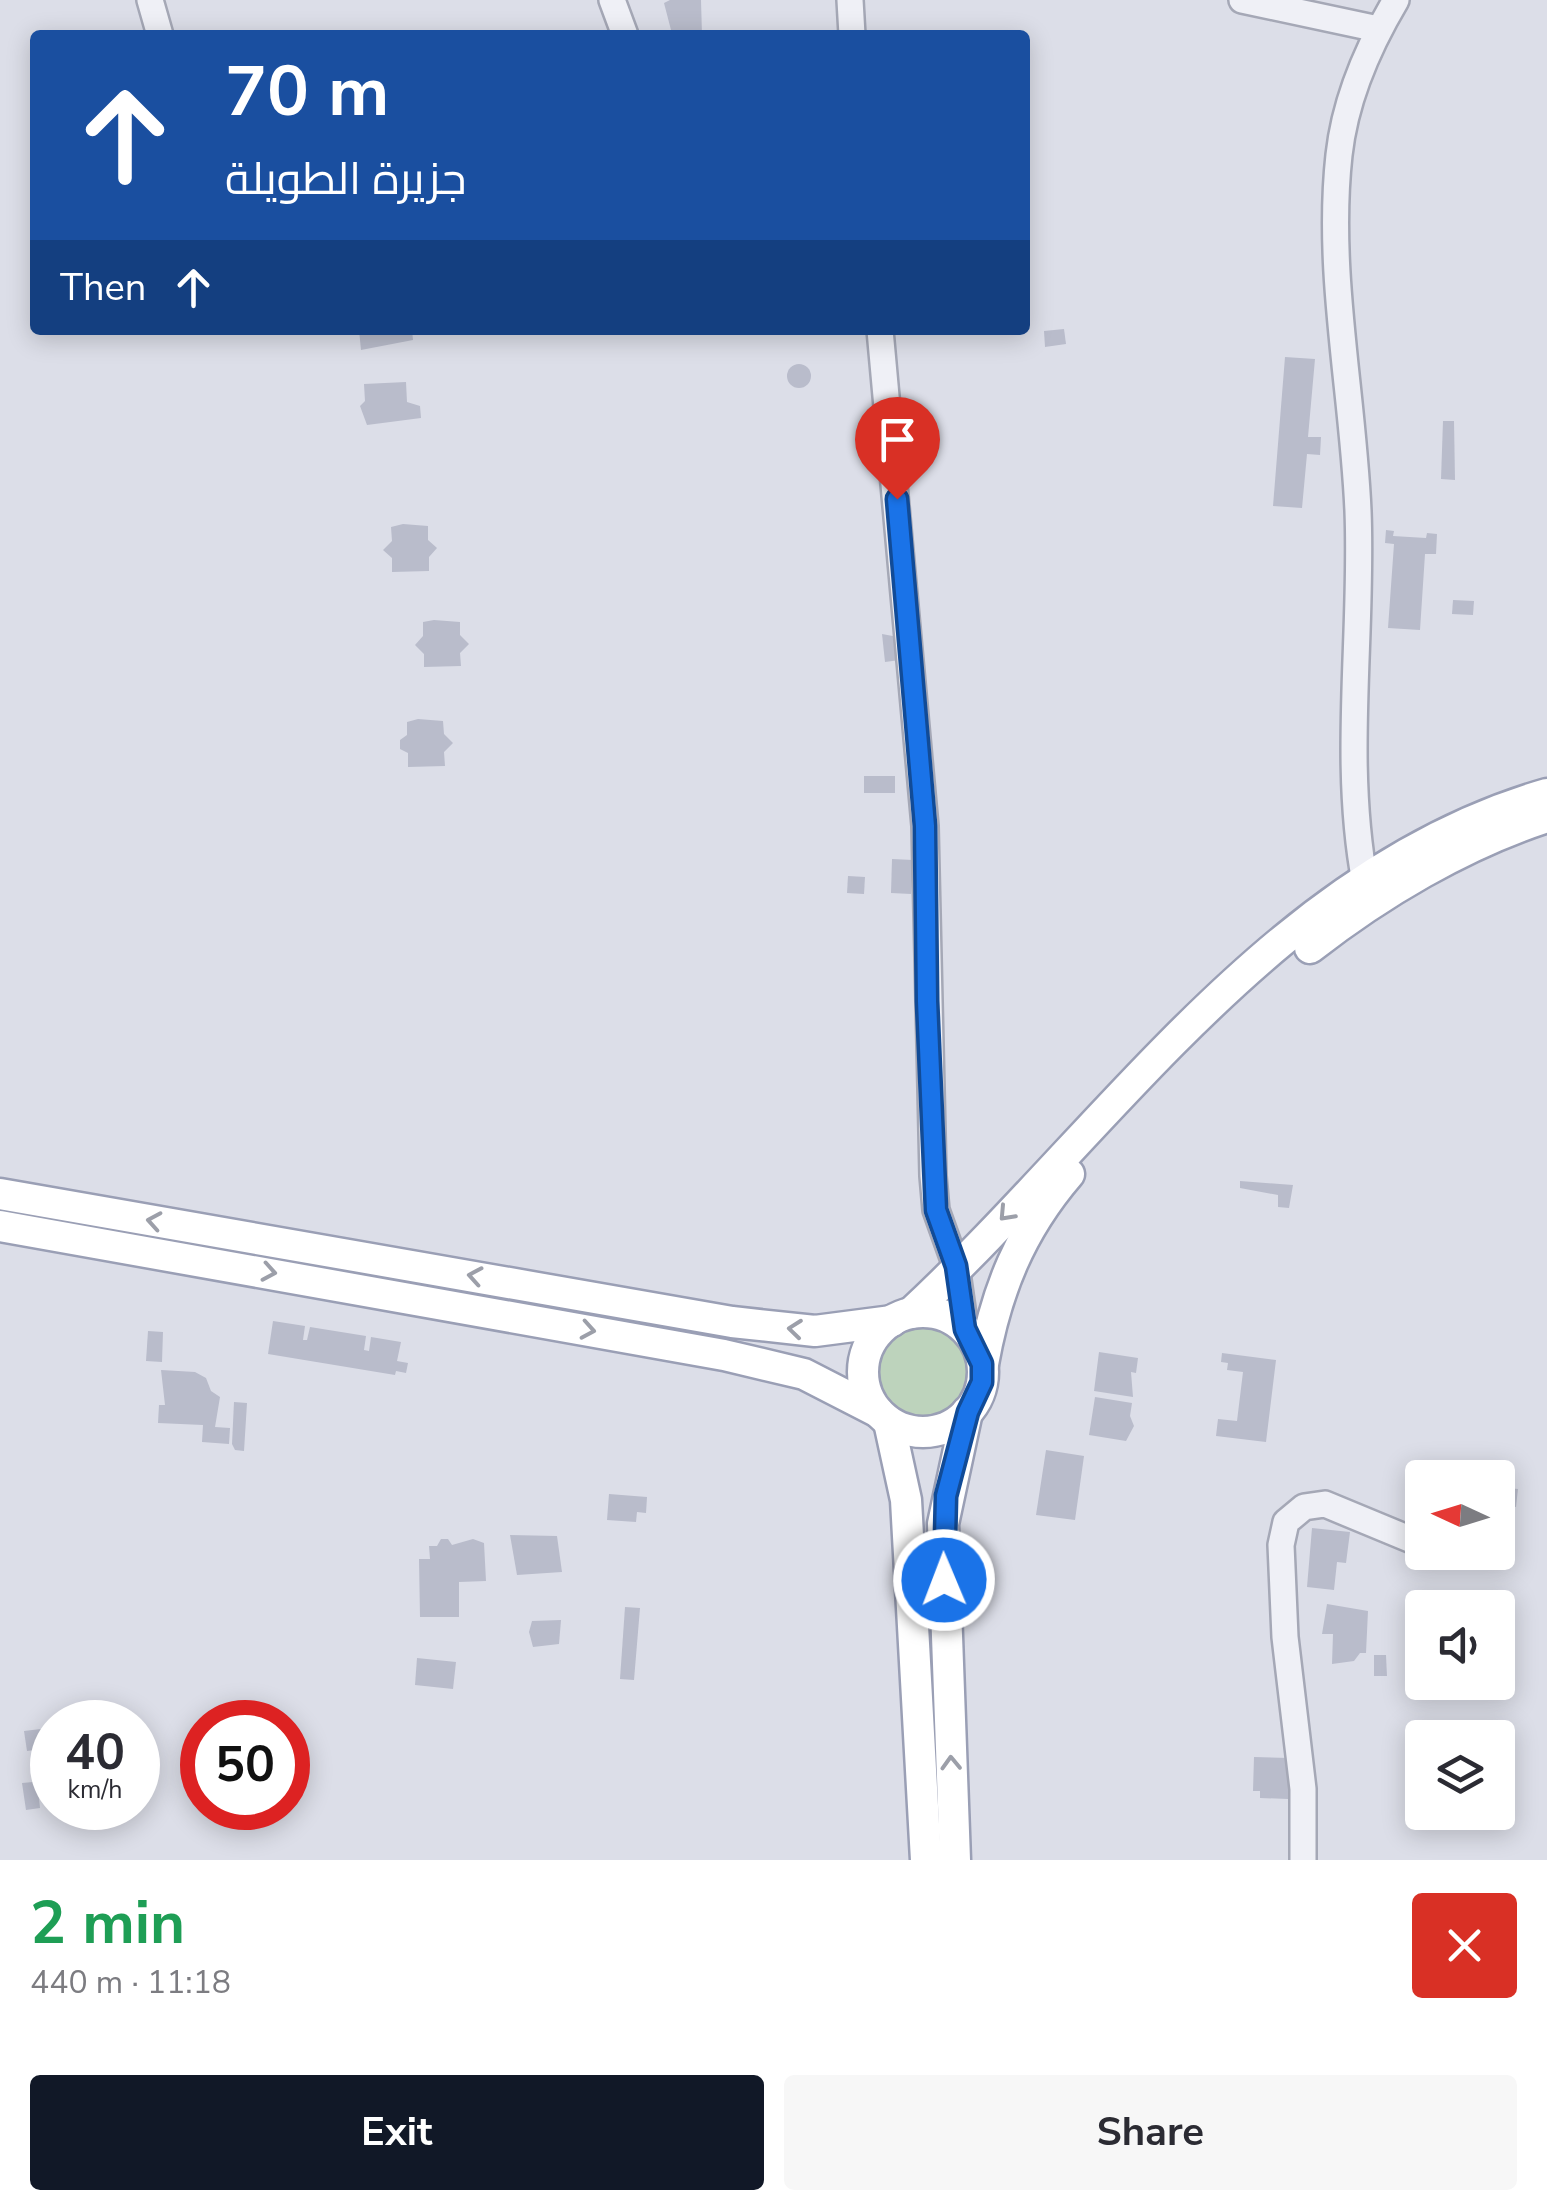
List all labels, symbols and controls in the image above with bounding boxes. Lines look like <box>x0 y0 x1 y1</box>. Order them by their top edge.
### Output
text: 70 m <box>225 44 389 140</box>
icon: ahead <box>60 70 190 200</box>
text: جزيرة الطويلة <box>225 149 466 210</box>
icon: ahead <box>166 260 221 315</box>
text: Then <box>60 262 146 313</box>
pin <box>855 397 940 500</box>
icon: arrive <box>870 412 925 467</box>
one-way arrow <box>1000 1202 1018 1221</box>
one-way arrow <box>146 1211 163 1232</box>
one-way arrow <box>260 1261 277 1282</box>
one-way arrow <box>466 1266 483 1287</box>
one-way arrow <box>580 1319 597 1340</box>
one-way arrow <box>787 1319 803 1340</box>
north arrow <box>1405 1460 1515 1570</box>
map controls <box>1405 1460 1515 1830</box>
position arrow <box>892 1528 996 1632</box>
button: sound <box>1405 1590 1515 1700</box>
speed limit sign: 50 <box>180 1700 310 1830</box>
text: 40 <box>65 1718 125 1787</box>
button: layers <box>1405 1720 1515 1830</box>
one-way arrow <box>941 1754 962 1770</box>
text: km/h <box>67 1773 123 1807</box>
text: 2 min <box>30 1882 185 1964</box>
button: close <box>1412 1893 1517 1998</box>
text: 440 m · 11:18 <box>30 1961 231 2004</box>
button: Exit <box>30 2075 764 2190</box>
button: Share <box>784 2075 1517 2190</box>

